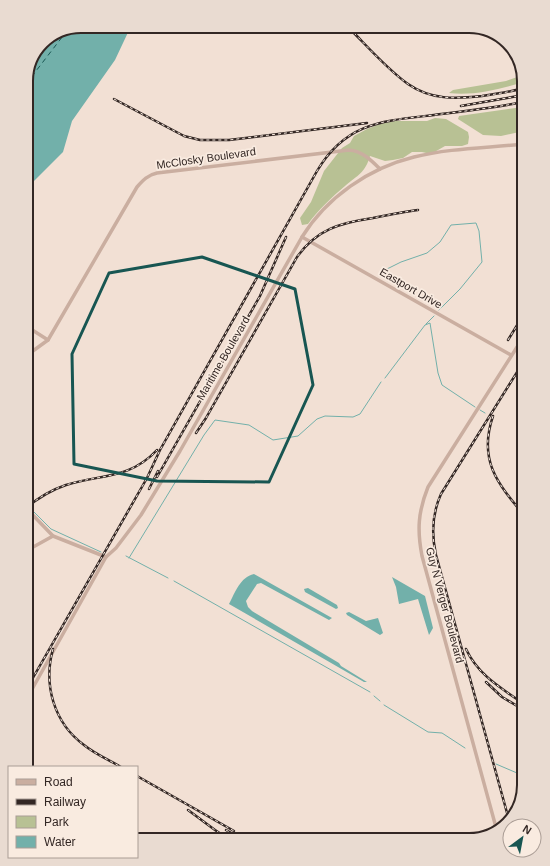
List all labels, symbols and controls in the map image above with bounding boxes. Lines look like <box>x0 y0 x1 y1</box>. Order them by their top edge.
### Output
street label: McClosky Boulevard <box>156 145 256 171</box>
street label: Eastport Drive <box>378 265 444 311</box>
street label: Maritime Boulevard <box>194 314 252 402</box>
street label: Guy N Verger Boulevard <box>424 546 466 664</box>
legend <box>8 766 138 858</box>
text: Road <box>44 775 73 789</box>
text: Railway <box>44 795 86 809</box>
text: Park <box>44 815 70 829</box>
north arrow <box>502 818 542 858</box>
text: N <box>521 822 534 837</box>
text: Water <box>44 835 76 849</box>

